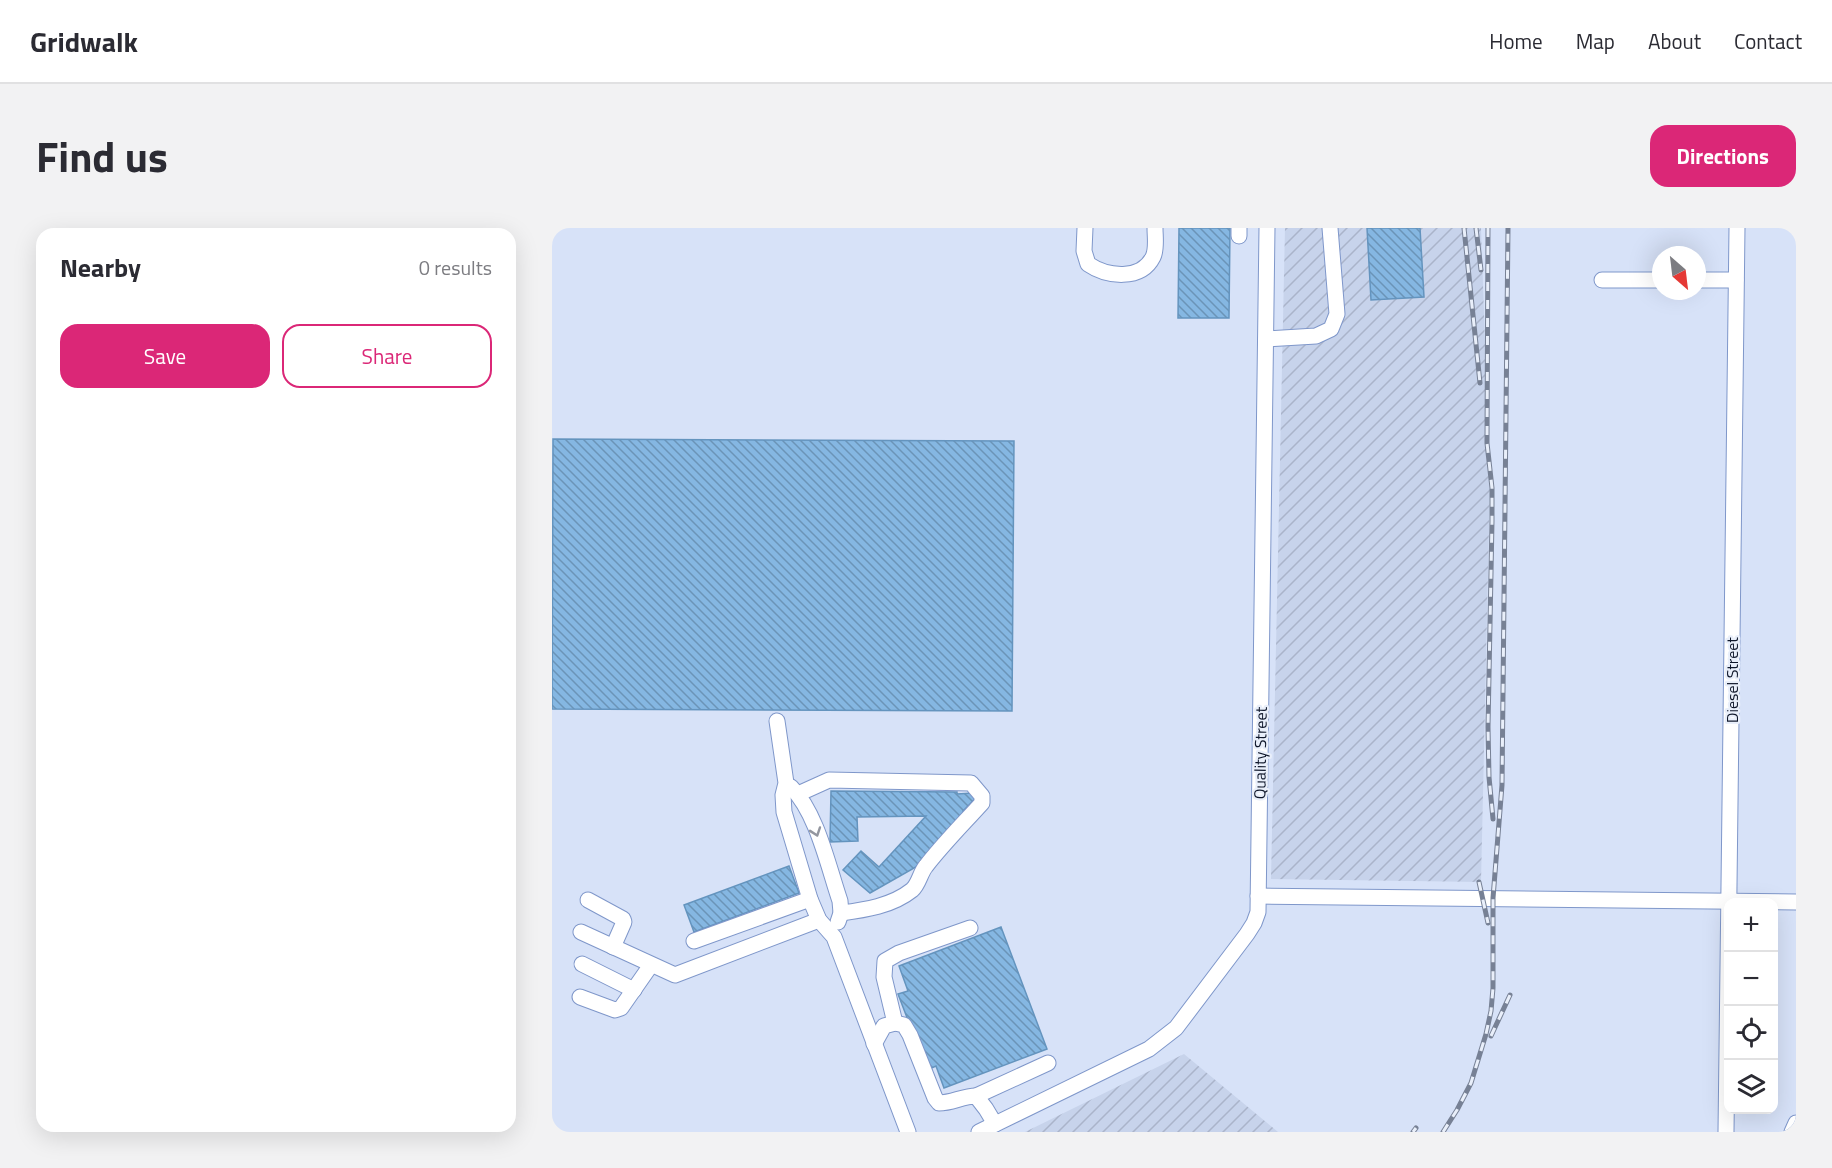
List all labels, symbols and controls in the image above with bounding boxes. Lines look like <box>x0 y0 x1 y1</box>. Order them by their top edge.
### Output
text: Gridwalk <box>30 20 138 63</box>
text: Home <box>1489 25 1543 57</box>
text: Map <box>1576 25 1615 57</box>
text: About <box>1648 25 1701 57</box>
text: Contact <box>1734 25 1802 57</box>
text: Find us <box>36 124 168 188</box>
button: Directions <box>1650 125 1796 187</box>
north arrow <box>1652 246 1706 300</box>
text: Nearby <box>60 248 141 287</box>
text: 0 results <box>419 252 492 283</box>
button: Save <box>60 324 270 388</box>
button: Share <box>282 324 492 388</box>
street label: Diesel Street <box>1720 637 1744 723</box>
street label: Quality Street <box>1247 706 1273 799</box>
one-way arrow <box>809 826 822 837</box>
map controls <box>1724 898 1778 1114</box>
button: + <box>1724 898 1778 952</box>
button: − <box>1724 952 1778 1006</box>
button: locate <box>1724 1006 1778 1060</box>
button: layers <box>1724 1060 1778 1114</box>

